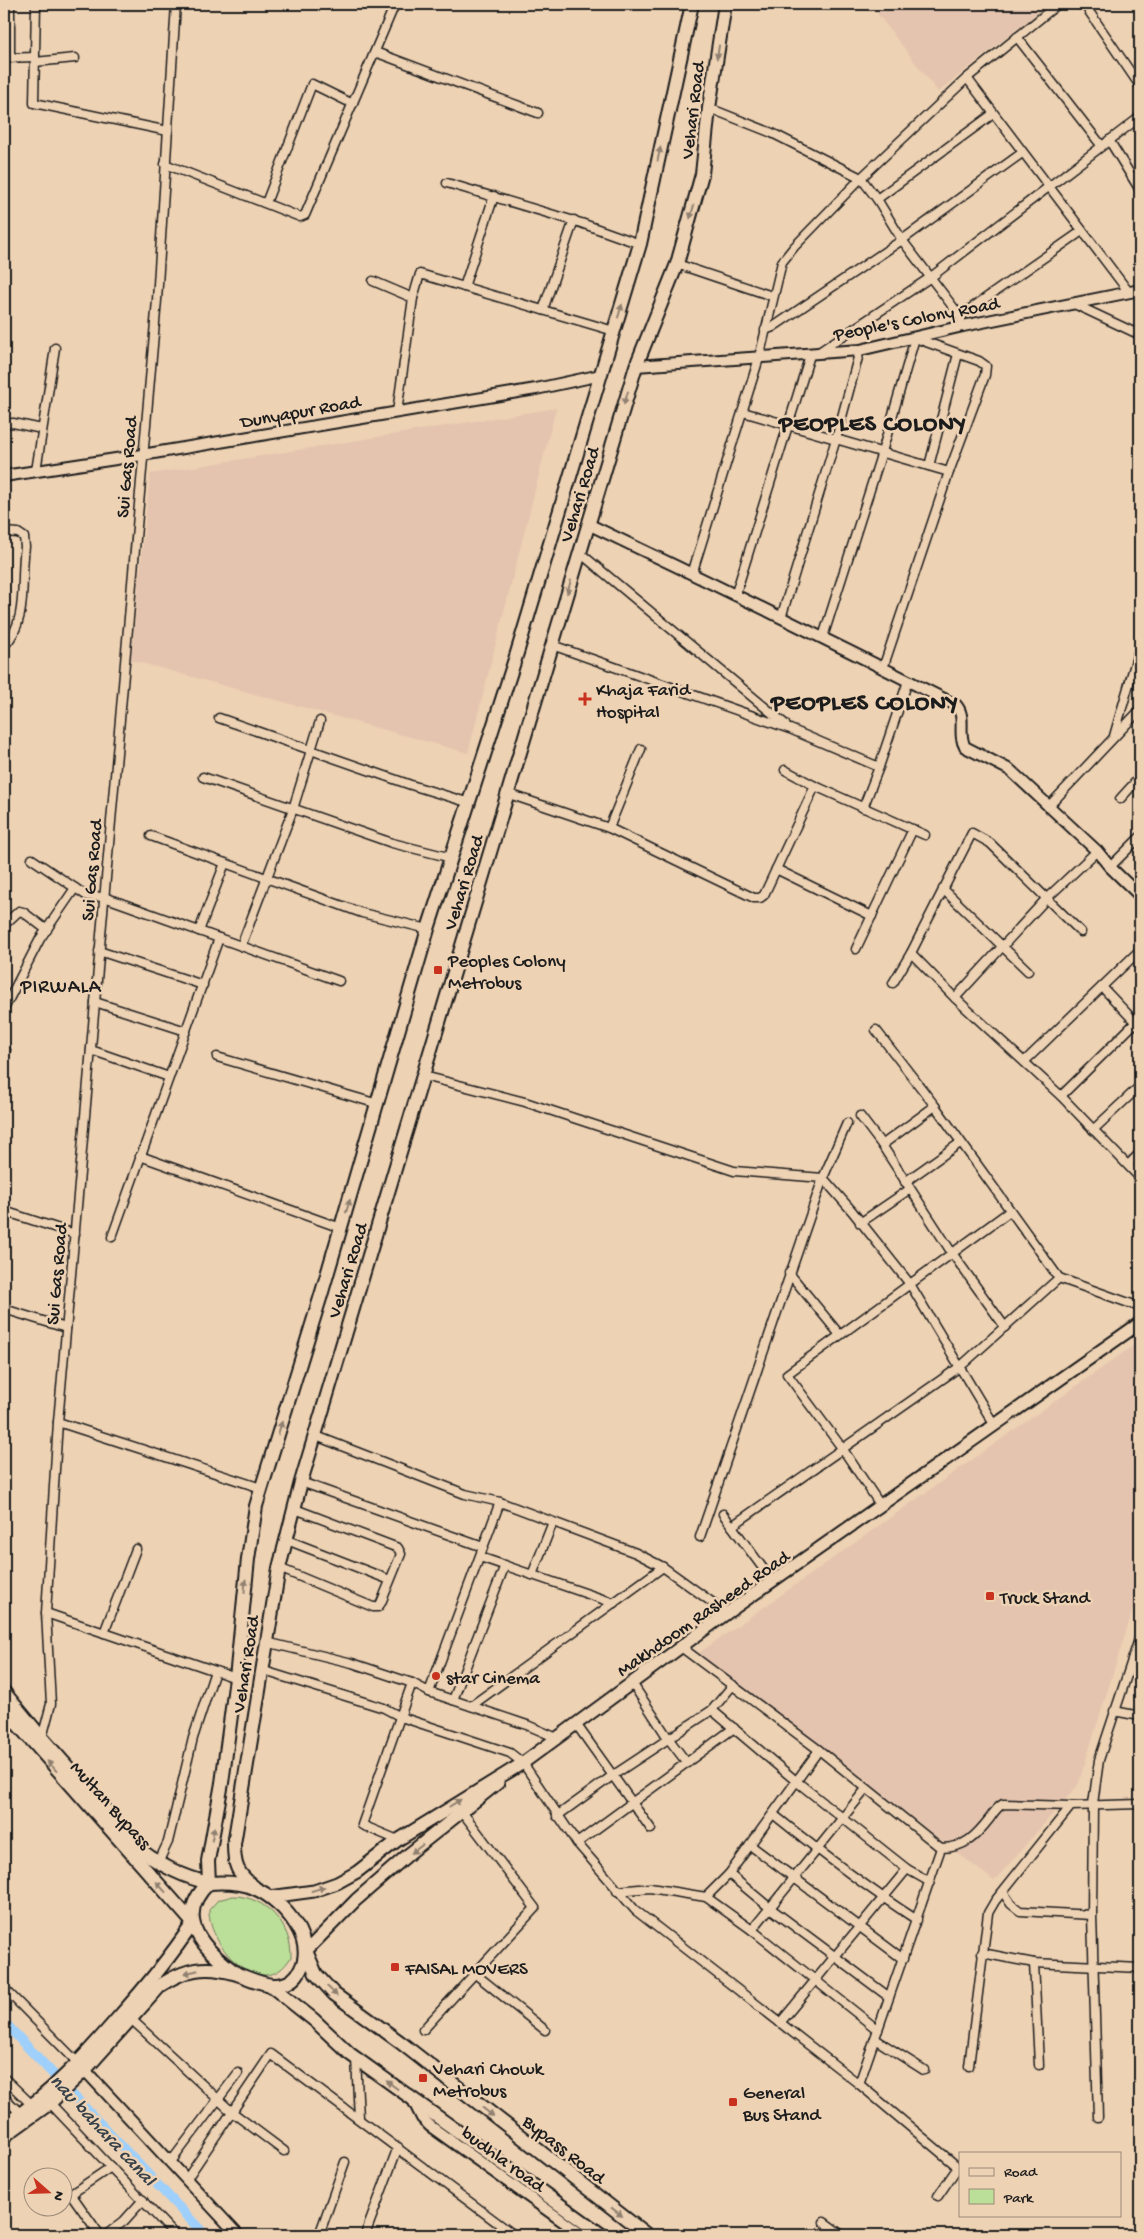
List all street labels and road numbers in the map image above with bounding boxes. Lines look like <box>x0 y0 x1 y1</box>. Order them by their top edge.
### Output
street label: Vehari Road <box>677 59 712 161</box>
street label: People's Colony Road <box>831 293 1003 348</box>
street label: Dunyapur Road <box>237 391 364 436</box>
street label: Sui Gas Road <box>113 414 145 519</box>
street label: Vehari Road <box>556 443 607 546</box>
street label: Sui Gas Road <box>78 817 110 922</box>
street label: Vehari Road <box>440 831 491 934</box>
street label: Vehari Road <box>324 1219 375 1322</box>
street label: Sui Gas Road <box>43 1221 75 1326</box>
street label: Makhdoom Rasheed Road <box>613 1545 796 1683</box>
street label: Vehari Road <box>228 1613 267 1716</box>
street label: Multan Bypass <box>64 1757 156 1856</box>
street label: Bypass Road <box>516 2111 610 2191</box>
street label: budhla road <box>456 2123 550 2200</box>

